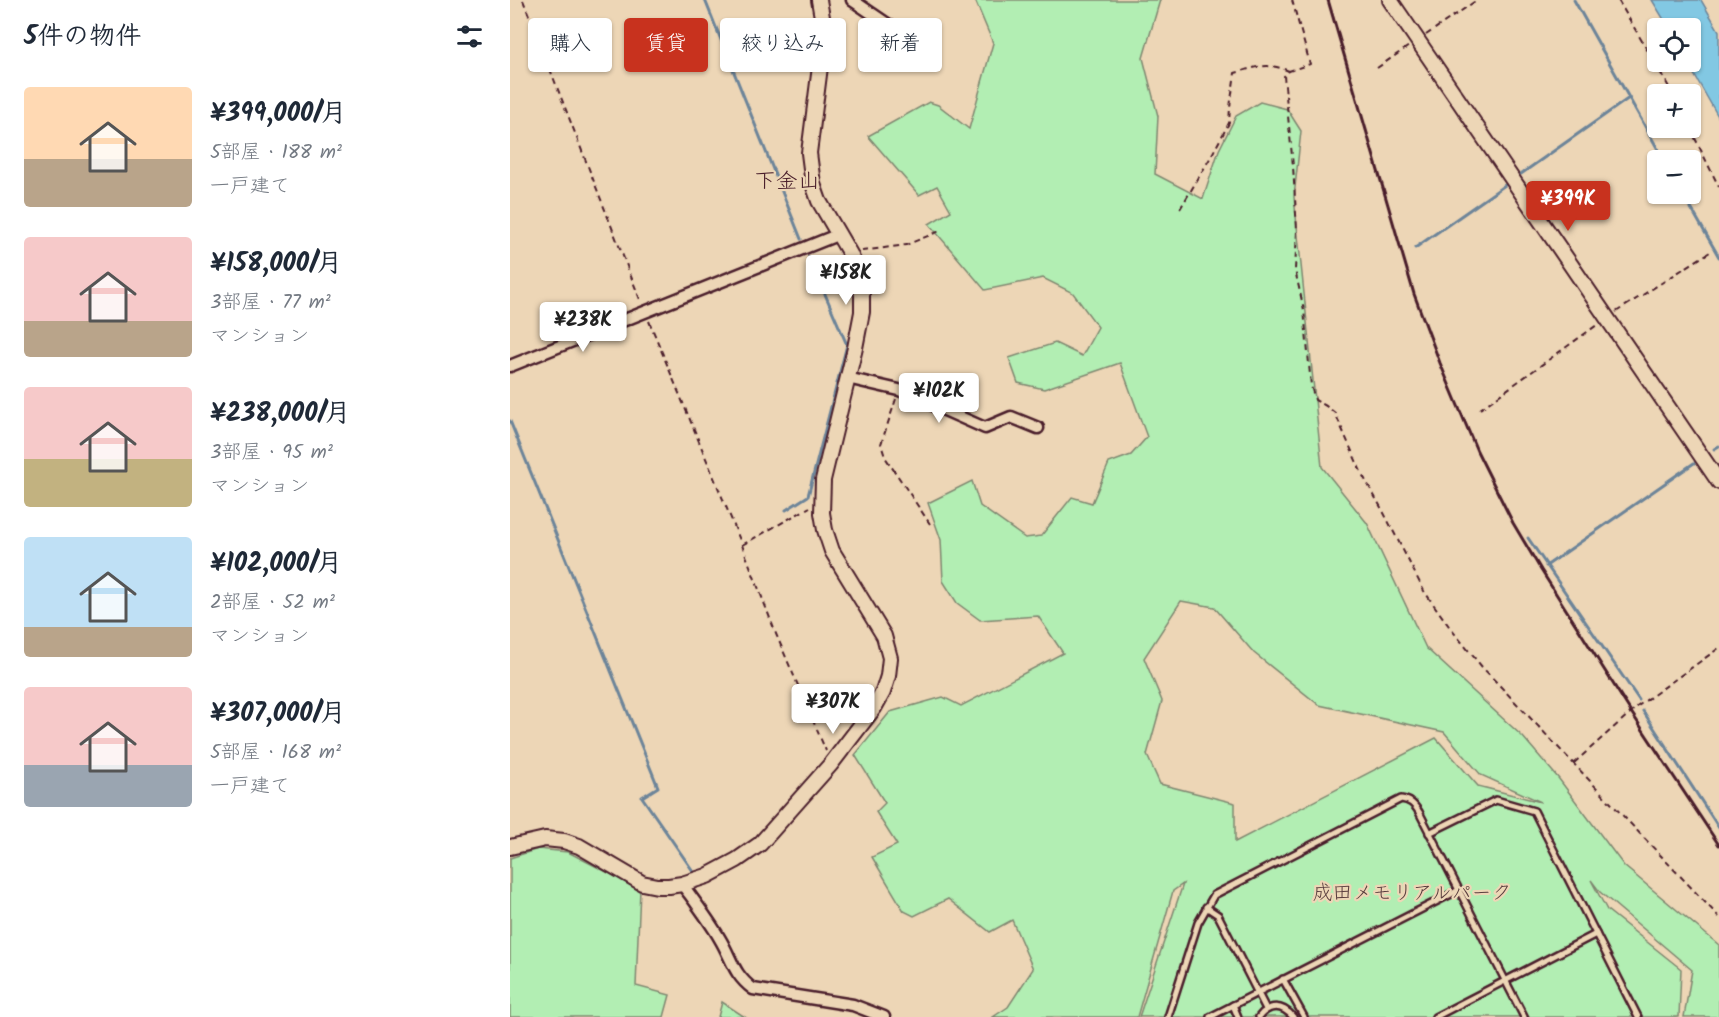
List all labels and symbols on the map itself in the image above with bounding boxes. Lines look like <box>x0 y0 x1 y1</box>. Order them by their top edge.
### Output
district label: 下金山 <box>754 165 820 200</box>
pin: ¥399K <box>1526 181 1610 232</box>
pin: ¥158K <box>804 255 888 306</box>
pin: ¥238K <box>541 302 625 353</box>
pin: ¥102K <box>897 373 981 424</box>
pin: ¥307K <box>791 684 875 735</box>
park label: 成田メモリアルパーク <box>1313 878 1511 910</box>

